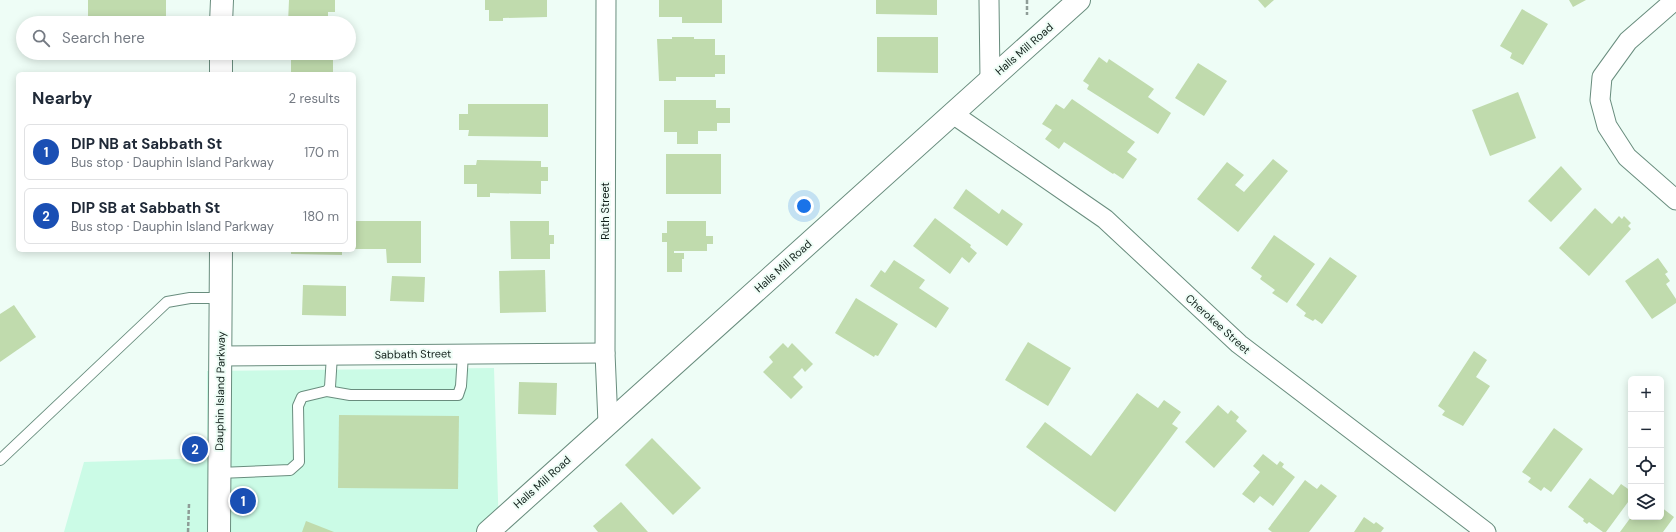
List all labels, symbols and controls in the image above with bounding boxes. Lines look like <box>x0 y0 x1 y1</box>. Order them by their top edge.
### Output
search box <box>16 16 356 60</box>
street label: Halls Mill Road <box>992 20 1056 78</box>
icon: search <box>30 27 52 49</box>
text: Search here <box>62 28 145 48</box>
text: Nearby <box>32 87 92 109</box>
text: 2 results <box>289 90 340 107</box>
text: DIP NB at Sabbath St <box>71 134 222 154</box>
text: 1 <box>44 144 48 161</box>
text: 170 m <box>304 144 339 161</box>
text: Bus stop · Dauphin Island Parkway <box>71 154 274 171</box>
street label: Ruth Street <box>598 182 612 240</box>
your location <box>794 196 814 216</box>
text: DIP SB at Sabbath St <box>71 198 220 218</box>
text: 2 <box>42 208 50 225</box>
text: 180 m <box>303 208 339 225</box>
text: Bus stop · Dauphin Island Parkway <box>71 218 274 235</box>
street label: Halls Mill Road <box>751 237 815 295</box>
street label: Cherokee Street <box>1183 291 1253 357</box>
street label: Dauphin Island Parkway <box>212 331 228 451</box>
street label: Sabbath Street <box>375 346 451 362</box>
map controls <box>1628 376 1664 520</box>
button: + <box>1628 376 1664 412</box>
button: − <box>1628 412 1664 448</box>
pin: 2 <box>182 434 208 464</box>
button: locate <box>1628 448 1664 484</box>
street label: Halls Mill Road <box>510 453 574 511</box>
button: layers <box>1628 484 1664 520</box>
pin: 1 <box>230 486 256 516</box>

